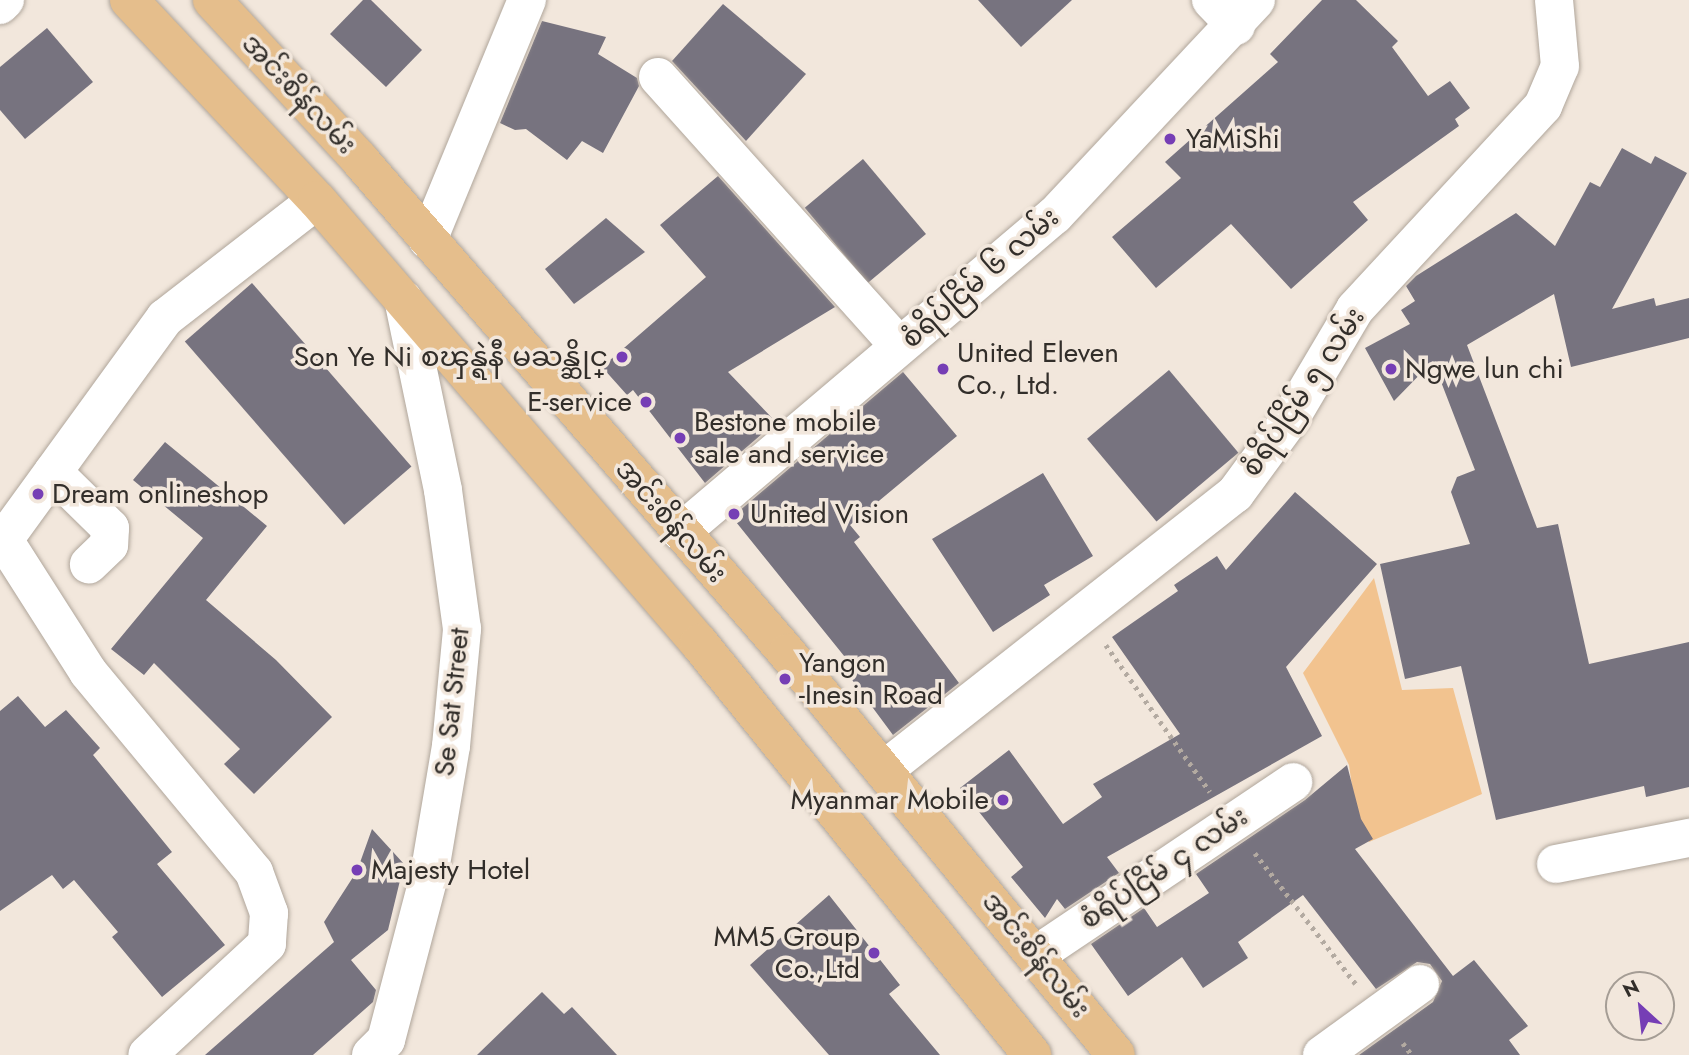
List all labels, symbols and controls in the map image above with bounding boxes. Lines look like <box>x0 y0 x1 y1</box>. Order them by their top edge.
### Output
street label: အင်းစိန်လမ်း <box>235 27 363 161</box>
place label: YaMiShi <box>1186 122 1280 156</box>
marker: YaMiShi <box>1160 129 1180 149</box>
street label: စံရိပ်ငြိမ် ၆ လမ်း <box>894 200 1066 356</box>
street label: စံရိပ်ငြိမ် ၅ လမ်း <box>1234 301 1372 483</box>
place label: United Eleven Co., Ltd. <box>957 336 1119 402</box>
place label: Son Ye Ni စၾန္ရဲနီ မႀန္ဆိုင္ <box>294 340 608 374</box>
marker: Son Ye Ni စၾန္ရဲနီ မႀန္ဆိုင္ <box>614 349 630 365</box>
place label: Ngwe lun chi <box>1405 352 1564 386</box>
marker: United Eleven Co., Ltd. <box>935 361 951 377</box>
marker: Ngwe lun chi <box>1383 361 1399 377</box>
place label: E-service <box>527 385 632 419</box>
marker: E-service <box>638 394 654 410</box>
place label: Bestone mobile sale and service <box>694 405 884 471</box>
marker: Bestone mobile sale and service <box>672 430 688 446</box>
street label: အင်းစိန်လမ်း <box>608 452 734 590</box>
place label: Dream onlineshop <box>52 477 268 511</box>
marker: Dream onlineshop <box>30 486 46 502</box>
place label: United Vision <box>750 497 909 531</box>
marker: United Vision <box>724 504 744 524</box>
street label: Se Sat Street <box>428 626 476 778</box>
place label: Yangon -Inesin Road <box>799 646 943 712</box>
marker: Yangon -Inesin Road <box>777 671 793 687</box>
place label: Myanmar Mobile <box>790 783 989 817</box>
marker: Myanmar Mobile <box>995 792 1011 808</box>
street label: စံရိပ်ငြိမ် ၄ လမ်း <box>1074 800 1254 936</box>
place label: Majesty Hotel <box>371 853 530 887</box>
marker: Majesty Hotel <box>349 862 365 878</box>
street label: အင်းစိန်လမ်း <box>975 885 1097 1025</box>
place label: MM5 Group Co.,Ltd <box>714 920 860 986</box>
marker: MM5 Group Co.,Ltd <box>866 945 882 961</box>
north arrow <box>1605 971 1675 1041</box>
text: N <box>1618 973 1644 1004</box>

